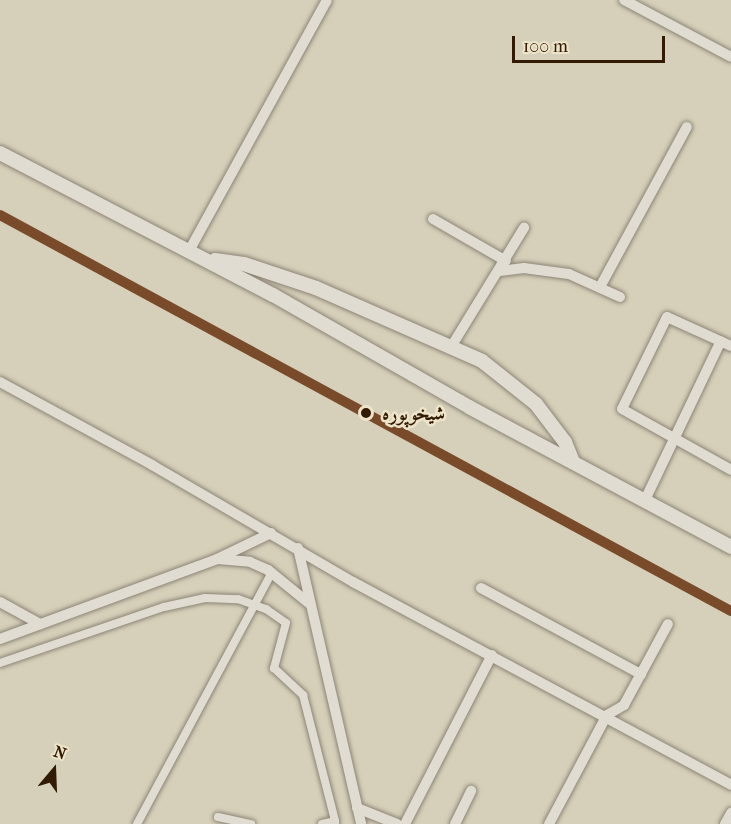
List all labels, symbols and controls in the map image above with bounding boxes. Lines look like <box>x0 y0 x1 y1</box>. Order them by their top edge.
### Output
scale bar <box>515 24 668 62</box>
text: 100 m <box>523 36 568 57</box>
place label: شیخوپورہ <box>382 401 445 425</box>
marker: شیخوپورہ <box>355 402 377 424</box>
north arrow <box>24 740 84 800</box>
text: N <box>51 742 69 763</box>

